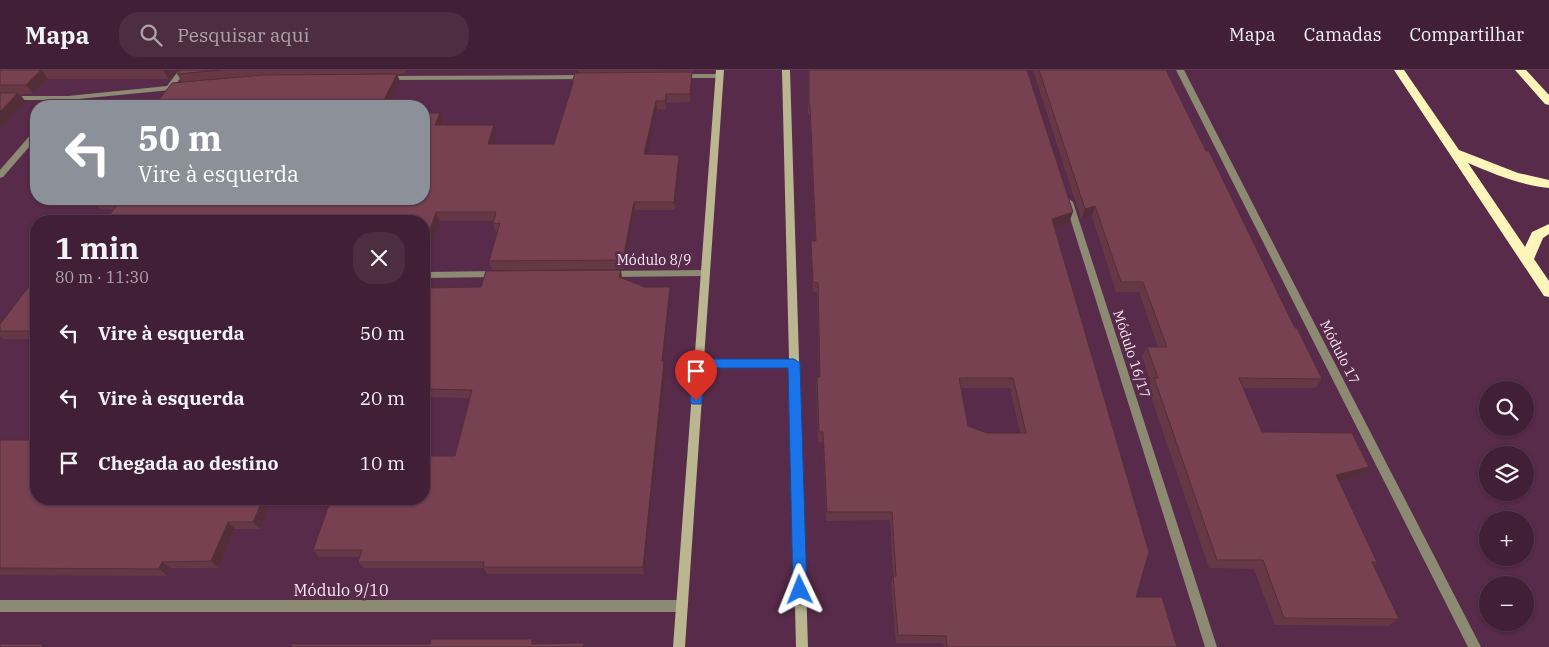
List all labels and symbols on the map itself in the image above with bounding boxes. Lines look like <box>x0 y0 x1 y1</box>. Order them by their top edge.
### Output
street label: Módulo 8/9 <box>617 251 691 269</box>
street label: Módulo 16/17 <box>1109 308 1155 400</box>
street label: Módulo 17 <box>1316 317 1364 387</box>
pin <box>675 350 717 401</box>
position arrow <box>773 563 825 615</box>
street label: Módulo 9/10 <box>294 580 388 600</box>

